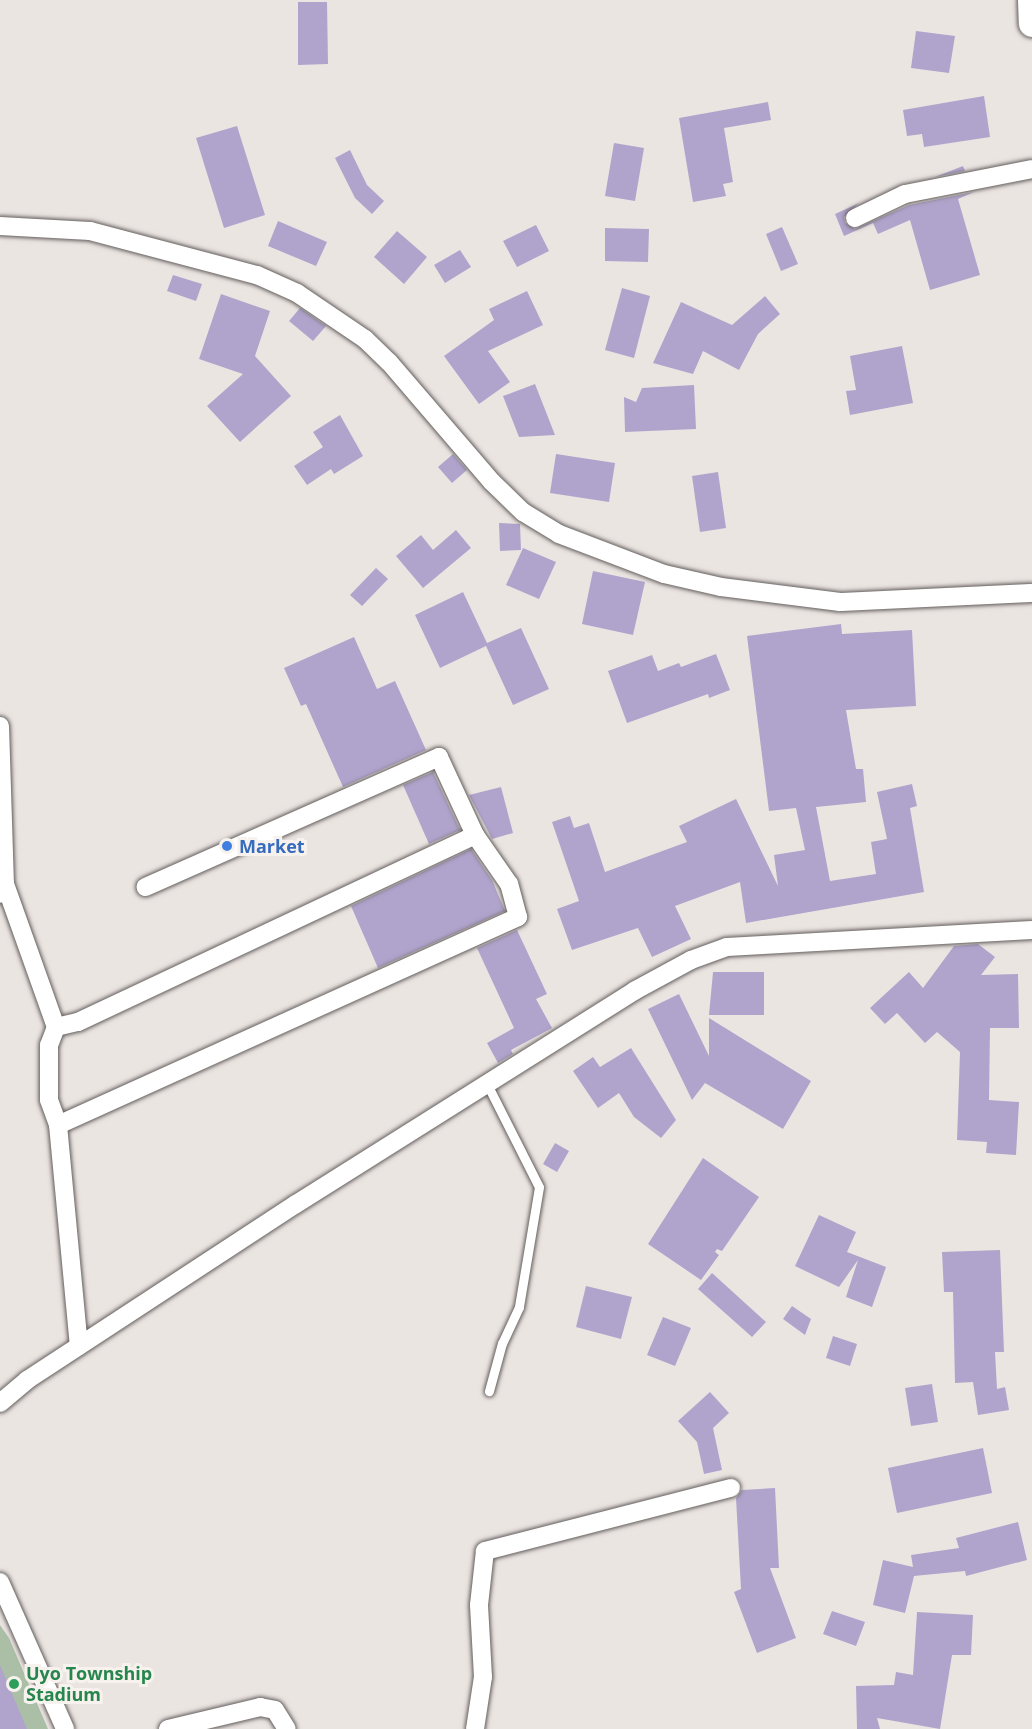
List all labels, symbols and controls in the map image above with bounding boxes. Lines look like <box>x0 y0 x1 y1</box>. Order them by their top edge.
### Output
place label: Market <box>239 835 305 857</box>
marker: Market <box>220 839 234 853</box>
place label: Uyo Township Stadium <box>26 1663 152 1706</box>
marker: Uyo Township Stadium <box>7 1677 21 1691</box>

